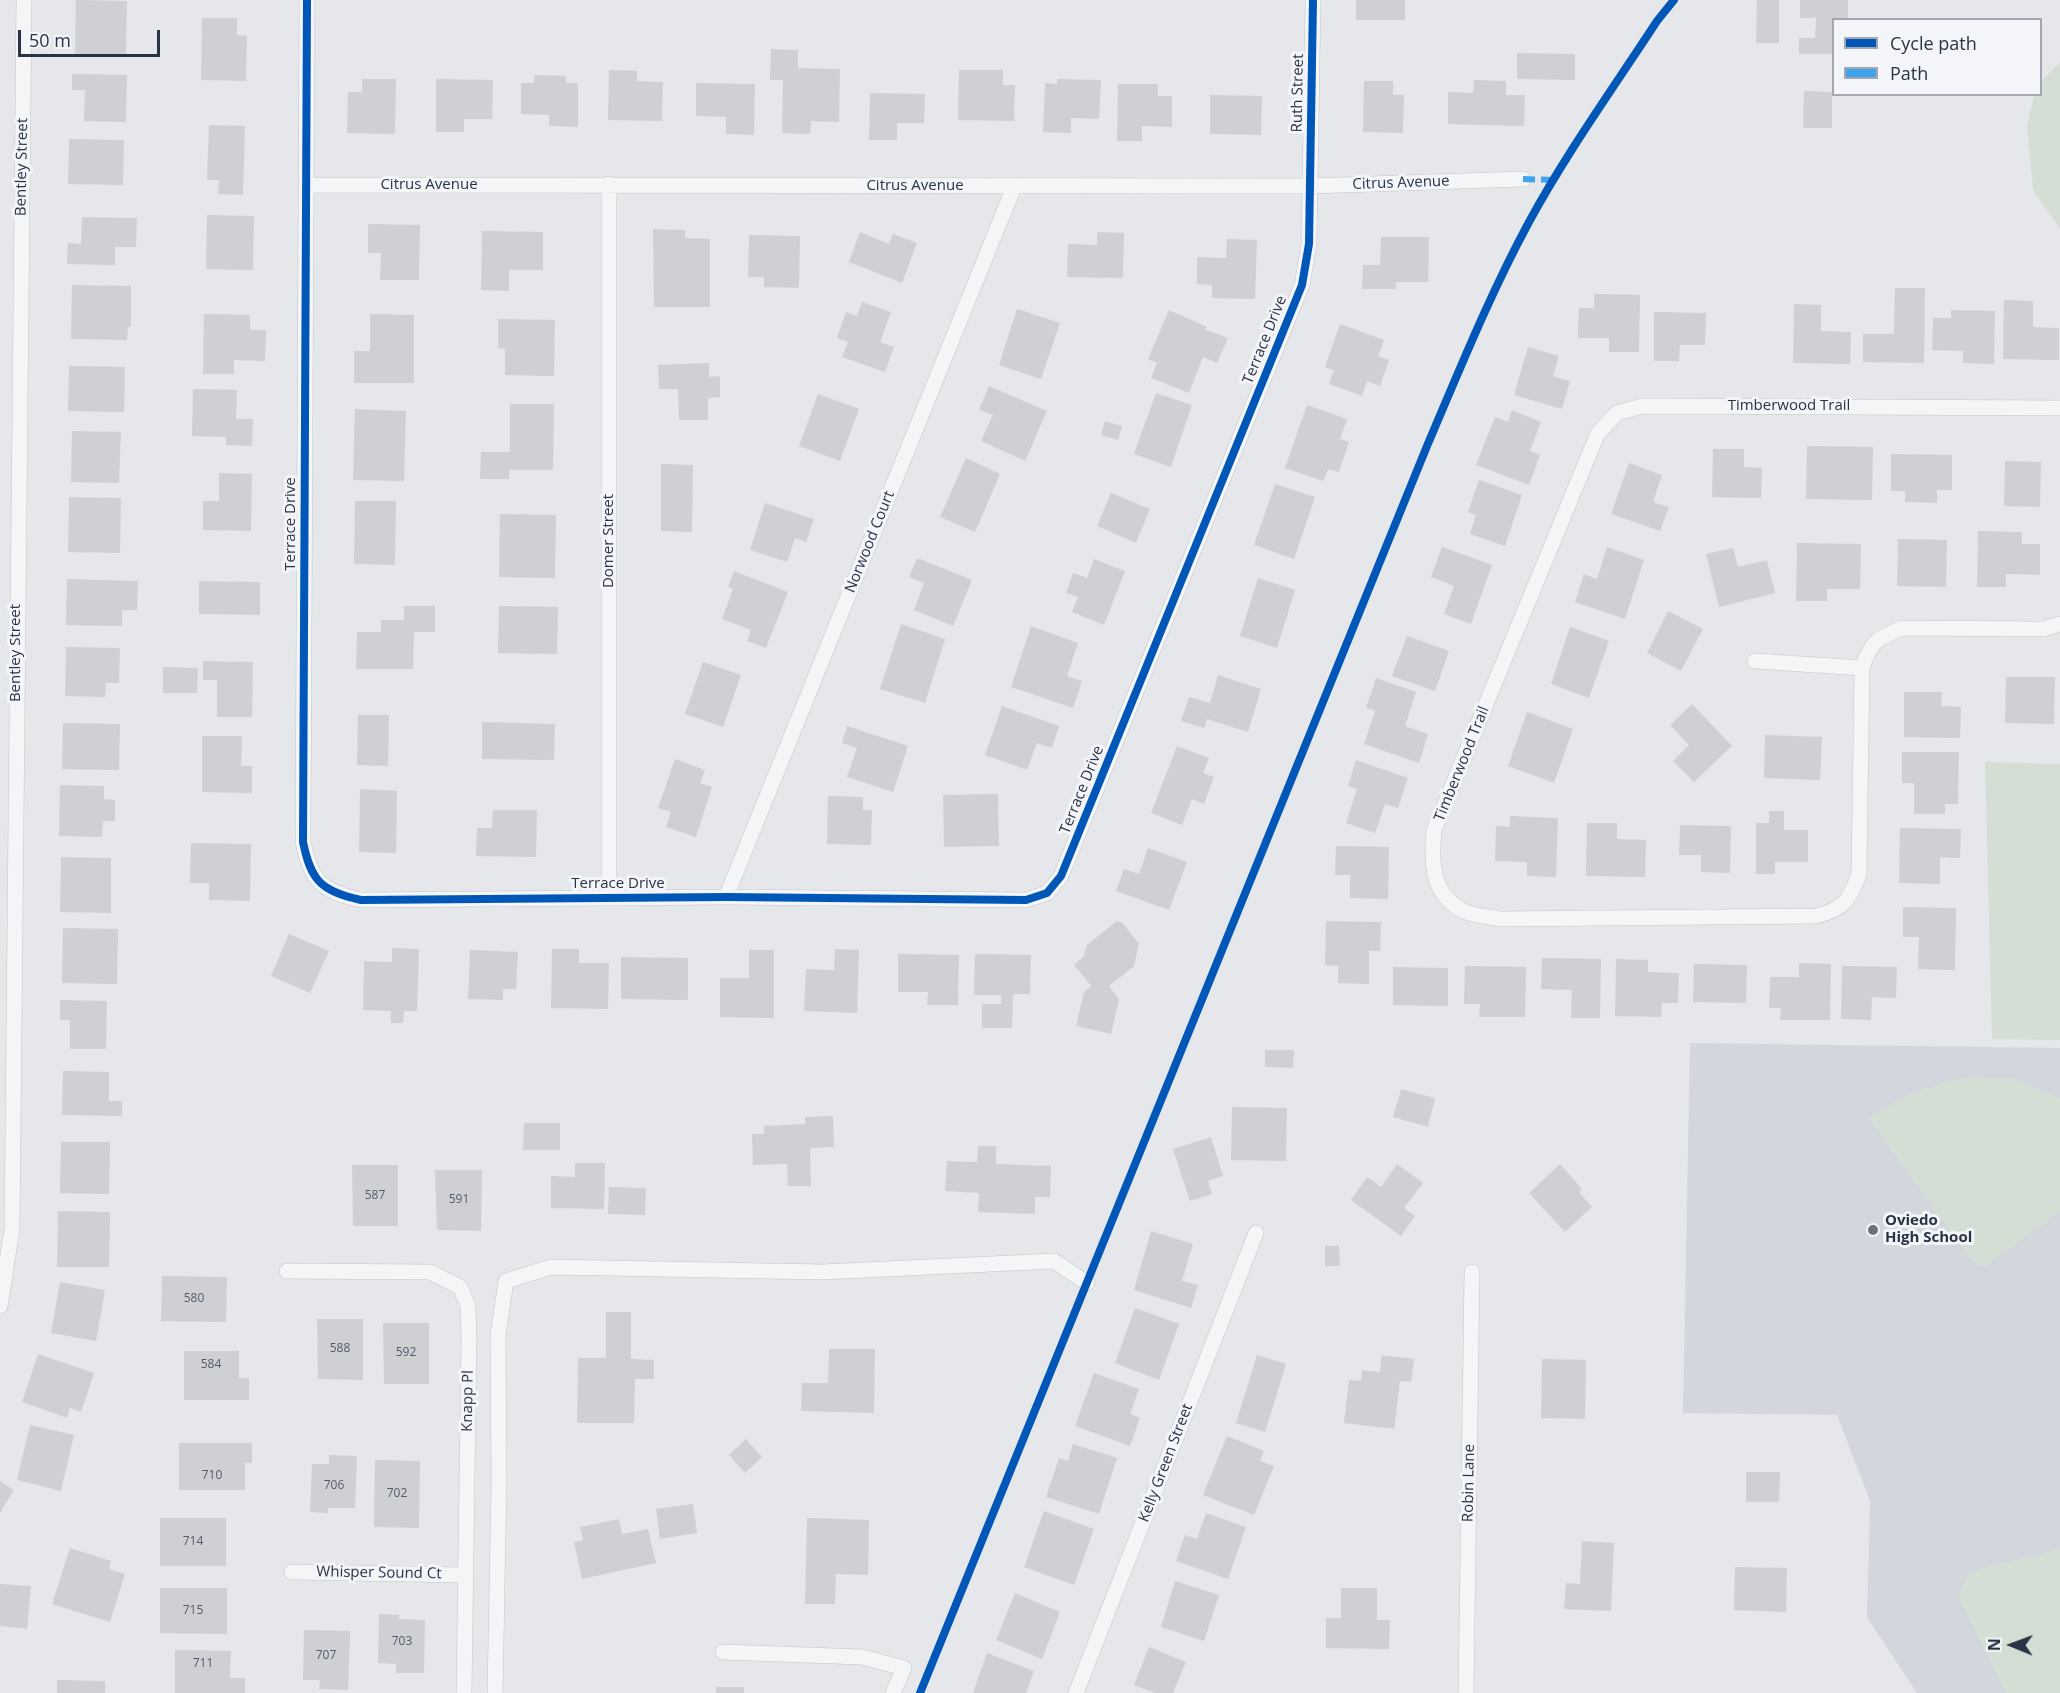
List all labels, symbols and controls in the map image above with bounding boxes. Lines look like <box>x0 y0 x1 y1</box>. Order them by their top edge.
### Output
scale bar <box>21 18 164 56</box>
legend <box>1832 18 2042 96</box>
text: 50 m <box>29 28 71 52</box>
text: Cycle path <box>1890 31 1977 55</box>
street label: Ruth Street <box>1288 53 1308 133</box>
text: Path <box>1890 61 1928 85</box>
street label: Bentley Street <box>12 118 32 216</box>
street label: Citrus Avenue <box>1352 172 1450 194</box>
street label: Citrus Avenue <box>380 176 478 194</box>
street label: Citrus Avenue <box>866 177 964 195</box>
street label: Terrace Drive <box>1239 293 1291 387</box>
street label: Timberwood Trail <box>1728 397 1850 415</box>
street label: Terrace Drive <box>282 477 300 571</box>
street label: Norwood Court <box>841 488 899 596</box>
street label: Domer Street <box>600 494 618 588</box>
street label: Bentley Street <box>7 604 25 702</box>
street label: Timberwood Trail <box>1431 704 1493 824</box>
street label: Terrace Drive <box>1056 743 1108 837</box>
street label: Terrace Drive <box>571 875 665 893</box>
house number: 587 <box>365 1189 385 1203</box>
house number: 591 <box>449 1193 469 1207</box>
place label: Oviedo High School <box>1885 1212 1972 1247</box>
marker: Oviedo High School <box>1866 1223 1880 1237</box>
house number: 580 <box>184 1292 204 1306</box>
house number: 588 <box>330 1342 350 1356</box>
house number: 592 <box>396 1346 416 1360</box>
house number: 584 <box>201 1358 221 1372</box>
street label: Knapp Pl <box>458 1370 478 1432</box>
street label: Kelly Green Street <box>1135 1401 1197 1525</box>
street label: Robin Lane <box>1459 1444 1479 1522</box>
house number: 710 <box>202 1469 222 1483</box>
house number: 706 <box>324 1479 344 1493</box>
house number: 702 <box>387 1487 407 1501</box>
house number: 714 <box>183 1535 203 1549</box>
street label: Whisper Sound Ct <box>316 1563 442 1583</box>
house number: 715 <box>183 1604 203 1618</box>
north arrow <box>1982 1615 2042 1675</box>
house number: 703 <box>392 1635 412 1649</box>
text: N <box>1983 1638 2005 1651</box>
house number: 707 <box>316 1649 336 1663</box>
house number: 711 <box>193 1657 213 1671</box>

